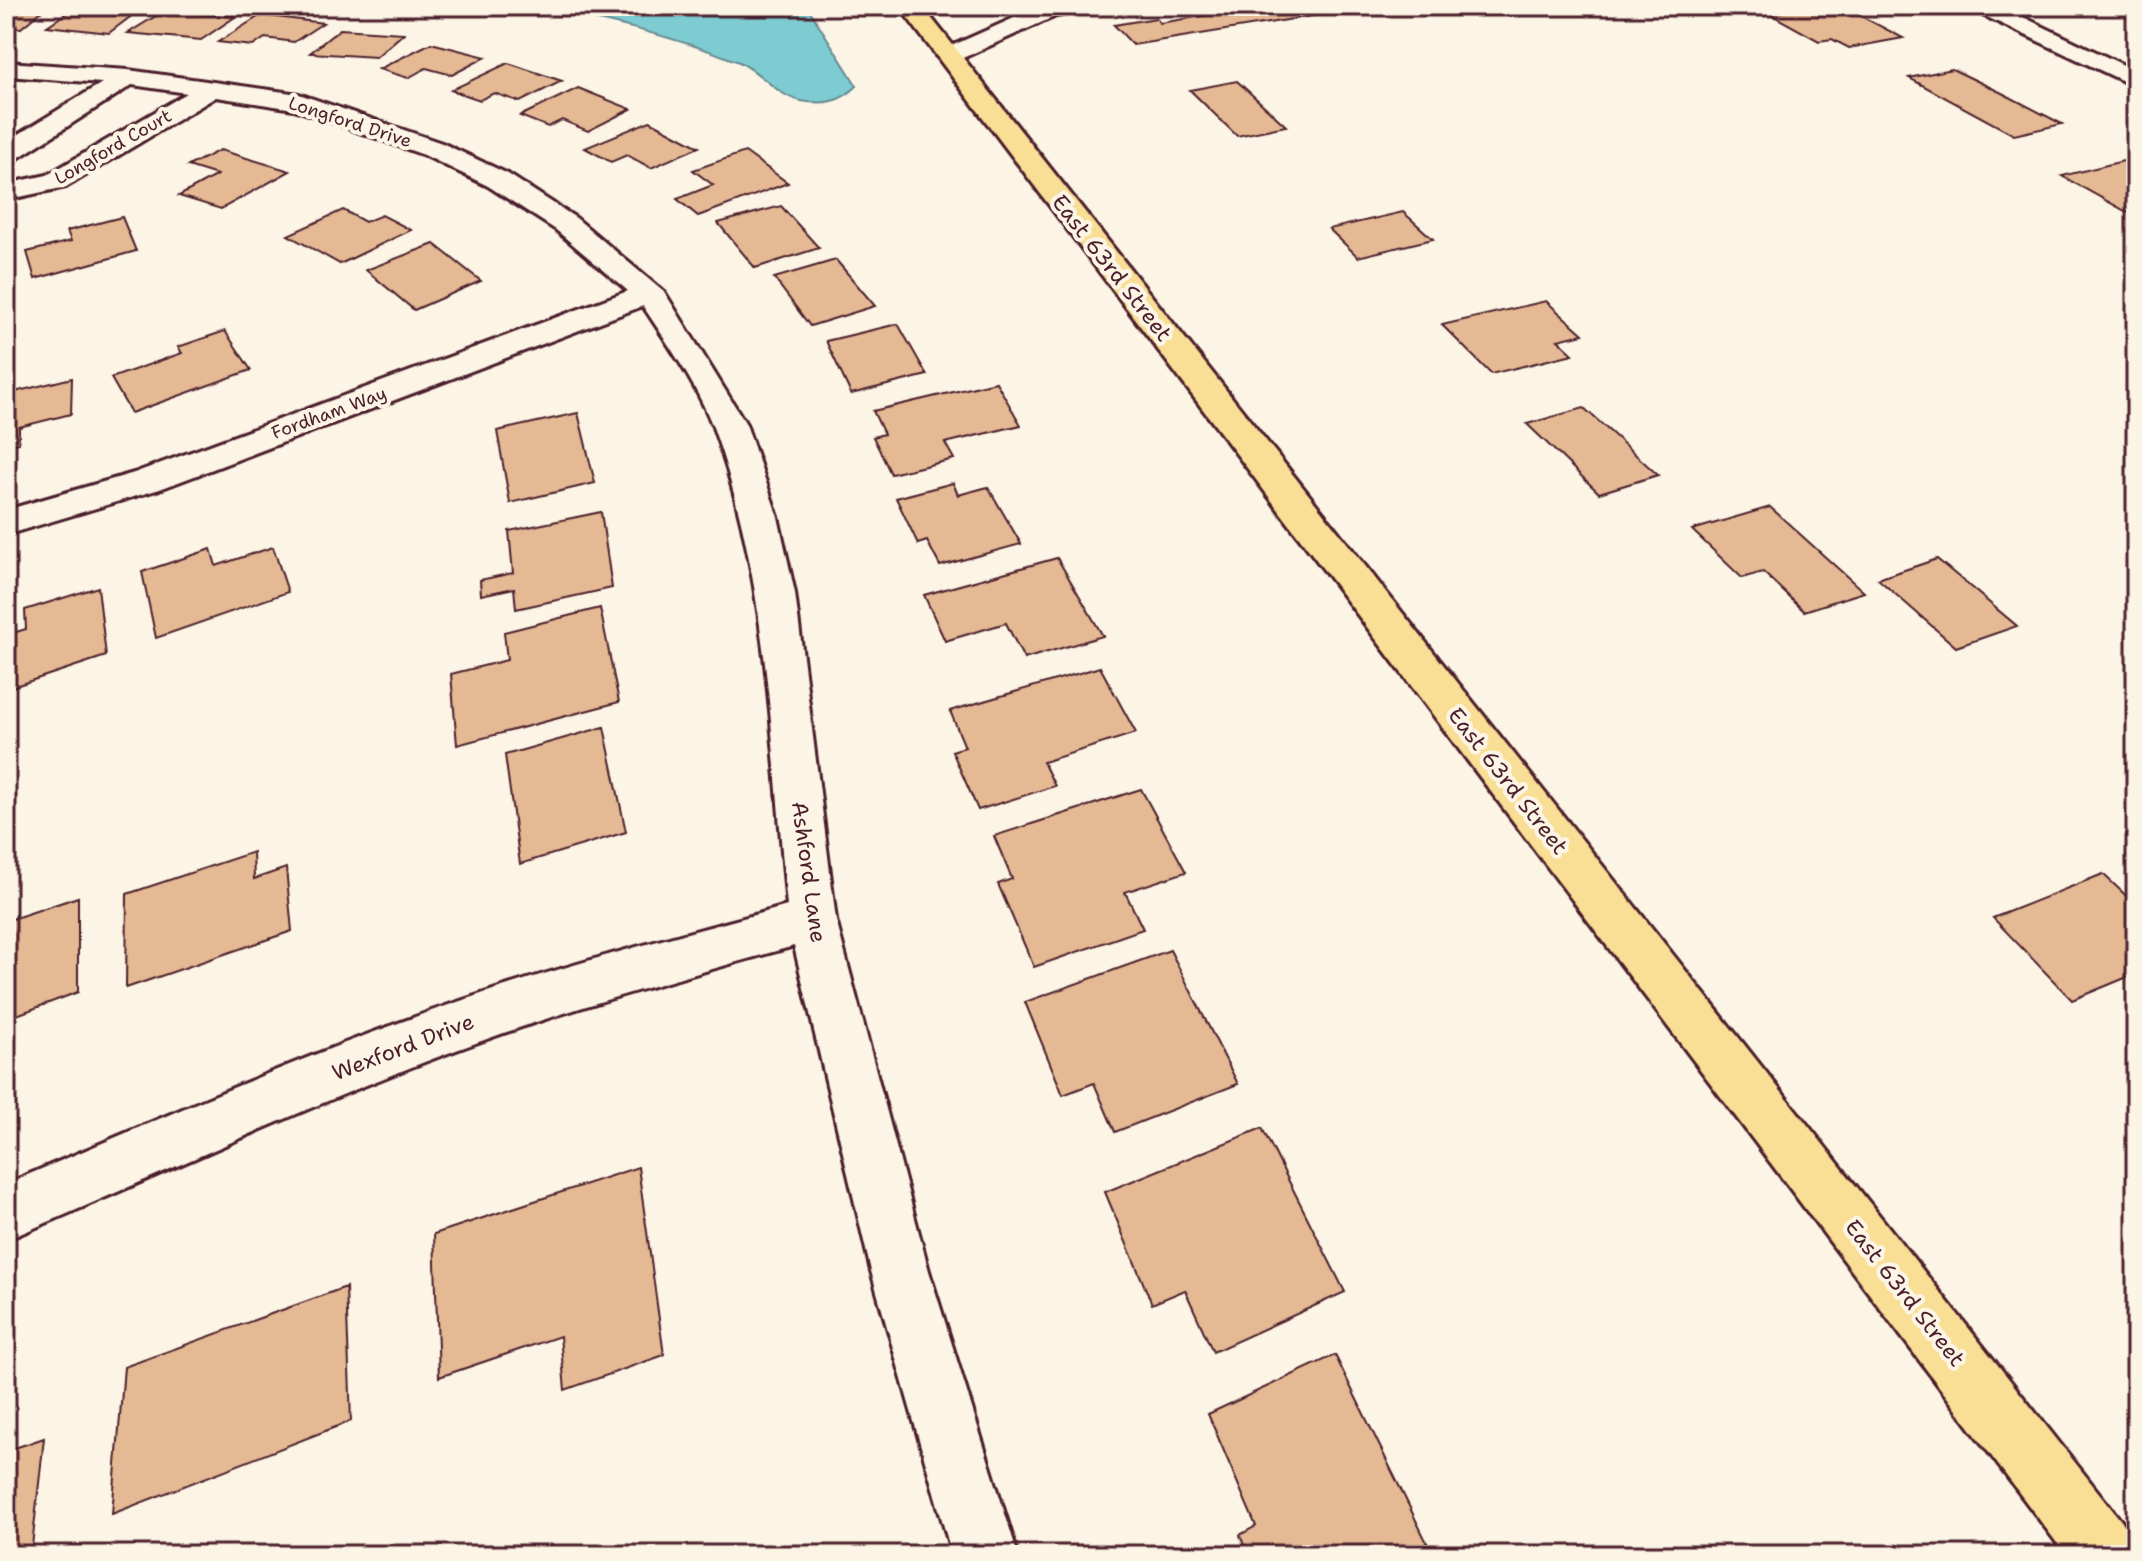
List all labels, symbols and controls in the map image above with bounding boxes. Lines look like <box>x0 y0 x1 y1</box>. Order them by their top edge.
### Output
street label: Longford Drive <box>285 91 415 153</box>
street label: Longford Court <box>50 104 176 190</box>
street label: East 63rd Street <box>1045 189 1179 347</box>
street label: Fordham Way <box>268 381 390 445</box>
street label: East 63rd Street <box>1441 702 1575 860</box>
street label: Ashford Lane <box>785 799 833 945</box>
street label: Wexford Drive <box>328 1007 478 1087</box>
street label: East 63rd Street <box>1838 1214 1972 1372</box>

